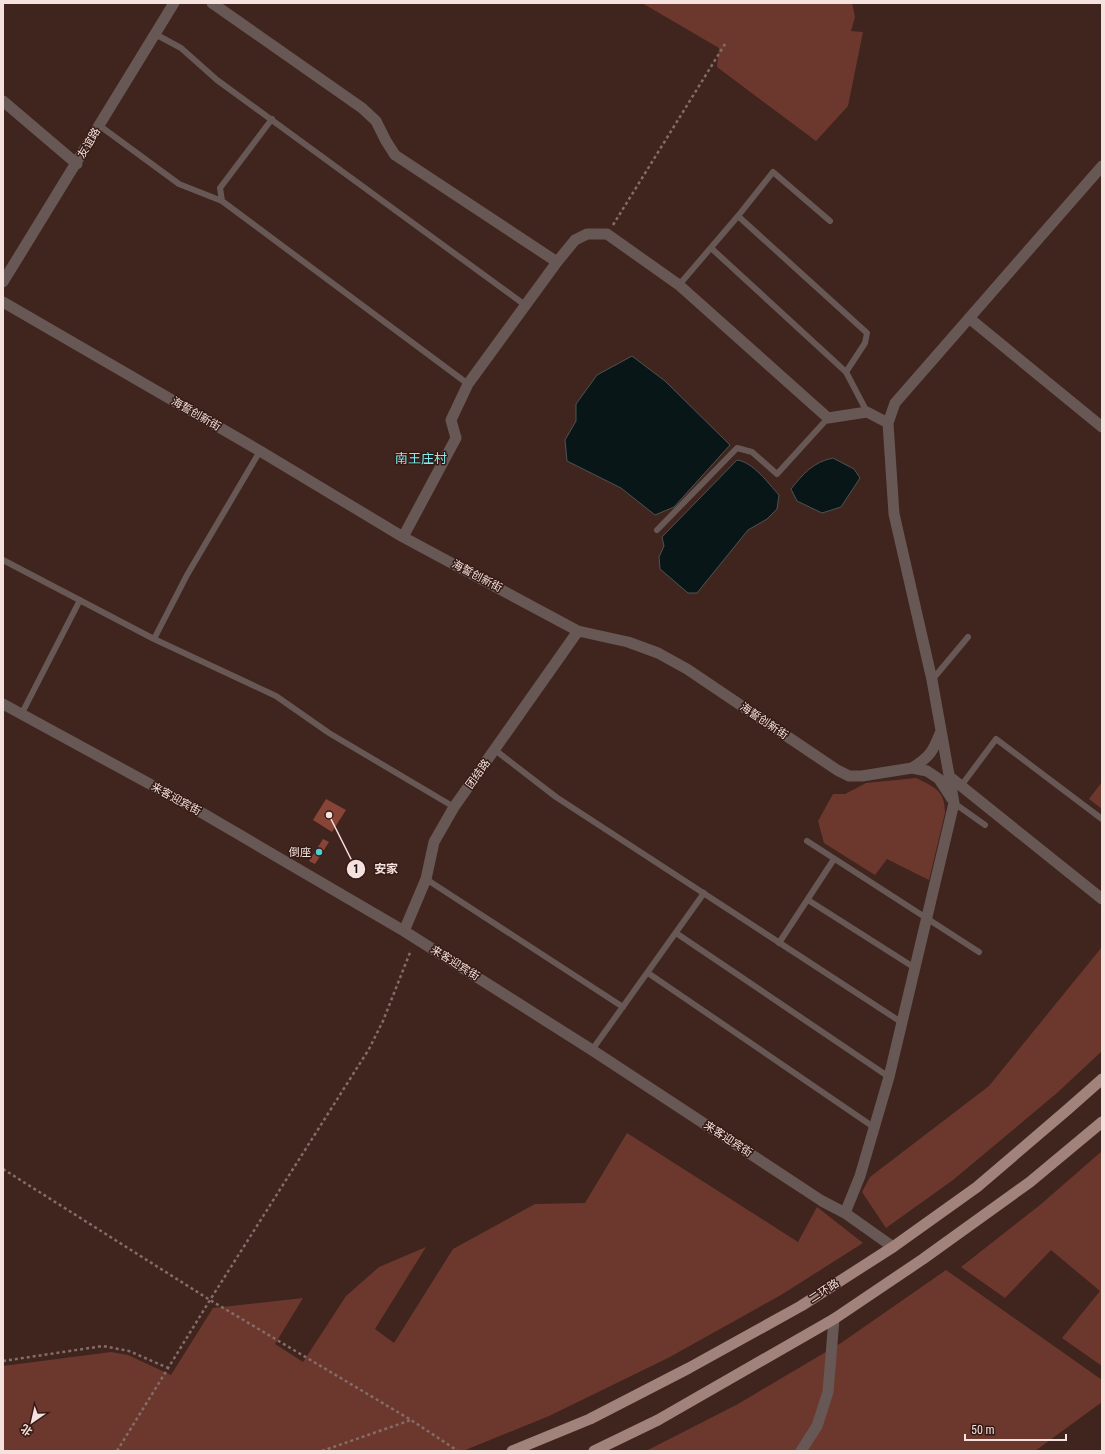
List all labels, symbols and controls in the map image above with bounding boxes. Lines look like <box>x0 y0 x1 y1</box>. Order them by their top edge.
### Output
street label: 友谊路 <box>75 126 103 160</box>
street label: 海誓创新街 <box>169 395 223 433</box>
district label: 南王庄村 <box>395 451 447 466</box>
street label: 海誓创新街 <box>450 557 504 595</box>
street label: 海誓创新街 <box>738 700 790 742</box>
street label: 团结路 <box>463 757 493 791</box>
street label: 来客迎宾街 <box>149 780 203 818</box>
place label: 倒座 <box>288 846 311 859</box>
marker: 倒座 <box>314 847 324 857</box>
callout: 安家 <box>346 857 406 881</box>
text: 1 <box>353 862 359 876</box>
text: 安家 <box>374 862 398 876</box>
street label: 来客迎宾街 <box>428 943 482 983</box>
street label: 来客迎宾街 <box>701 1119 755 1159</box>
street label: 二环路 <box>807 1277 841 1305</box>
north arrow <box>12 1402 52 1442</box>
scale bar <box>965 1416 1066 1442</box>
text: 北 <box>18 1421 35 1438</box>
text: 50 m <box>971 1423 995 1437</box>

